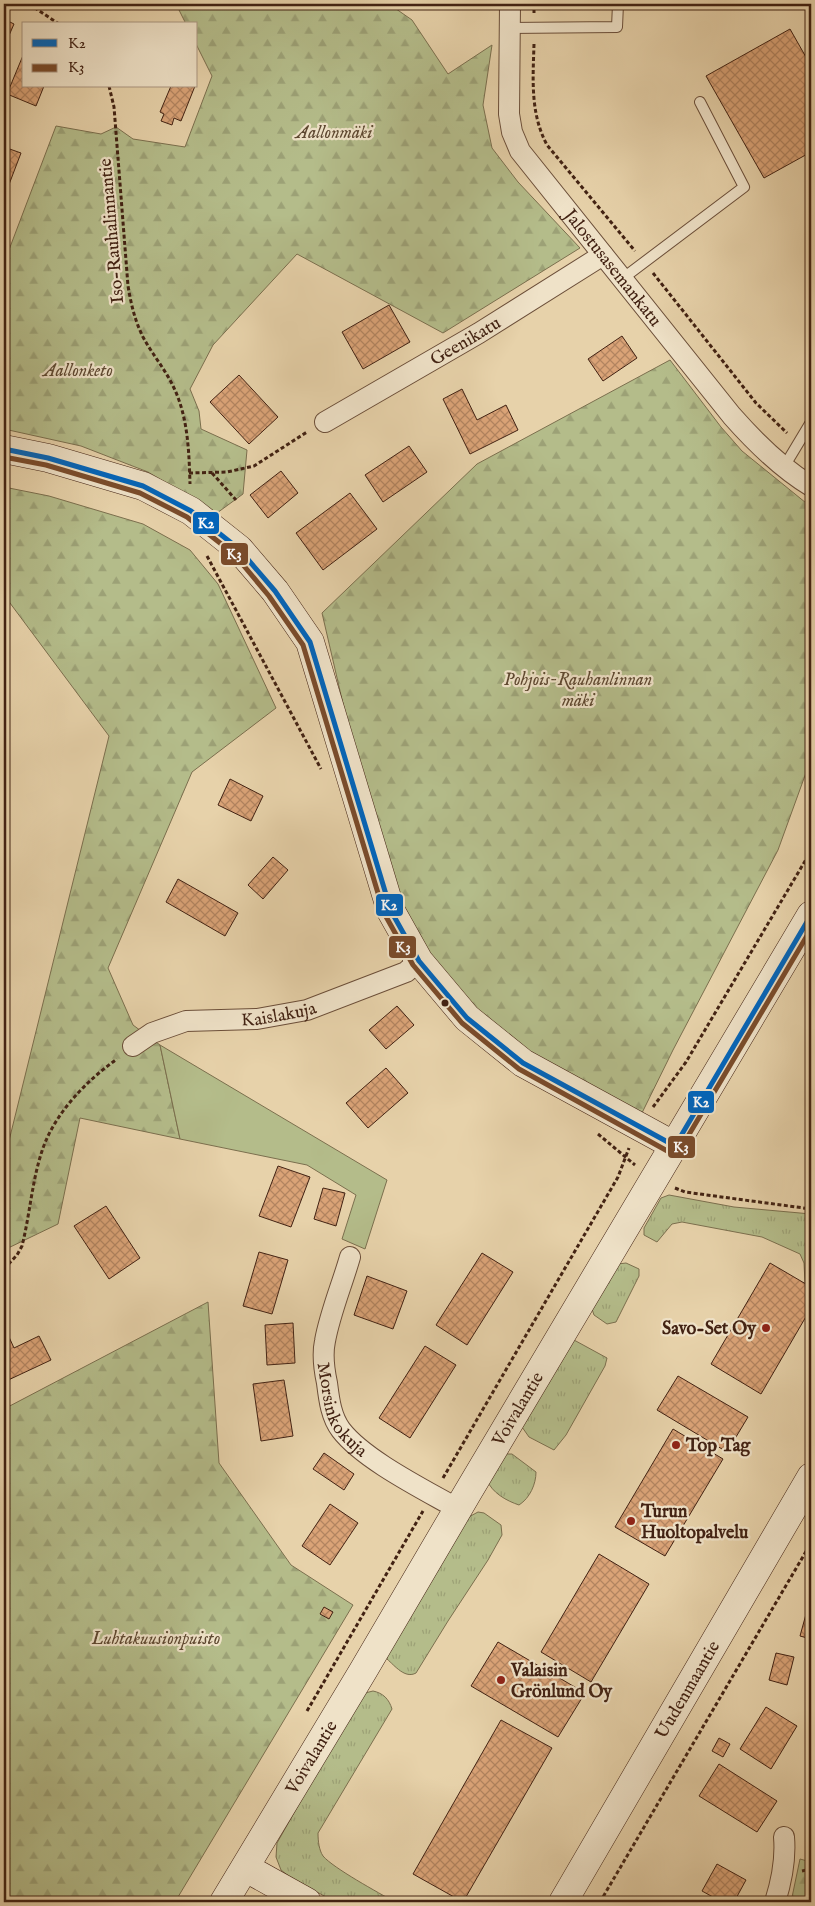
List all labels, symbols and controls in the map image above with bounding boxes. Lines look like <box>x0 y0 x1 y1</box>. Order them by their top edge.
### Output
legend <box>22 22 198 88</box>
text: K2 <box>68 34 86 53</box>
text: K3 <box>68 58 84 77</box>
park label: Aallonmäki <box>294 122 374 145</box>
street label: Iso-Rauhalinnantie <box>95 157 130 304</box>
street label: Jalostusasemankatu <box>557 203 666 332</box>
street label: Geenikatu <box>426 312 506 372</box>
park label: Aallonketo <box>41 360 113 383</box>
line badge: K2 <box>192 511 220 535</box>
text: K2 <box>198 515 215 533</box>
line badge: K3 <box>220 542 249 566</box>
text: K3 <box>226 546 242 564</box>
park label: Pohjois-Rauhanlinnan mäki <box>504 669 652 713</box>
line badge: K2 <box>375 893 404 917</box>
text: K2 <box>381 897 398 915</box>
line badge: K3 <box>388 935 417 959</box>
text: K3 <box>395 939 411 957</box>
street label: Kaislakuja <box>241 997 320 1032</box>
unlabelled marker <box>440 998 450 1008</box>
line badge: K2 <box>687 1090 715 1114</box>
text: K2 <box>693 1094 710 1112</box>
line badge: K3 <box>667 1135 696 1159</box>
text: K3 <box>673 1139 689 1157</box>
place label: Savo-Set Oy <box>662 1318 757 1341</box>
marker: Savo-Set Oy <box>760 1322 772 1334</box>
street label: Morsinkokuja <box>311 1361 371 1463</box>
street label: Voivalantie <box>487 1368 550 1452</box>
place label: Top Tag <box>685 1435 751 1458</box>
marker: Top Tag <box>670 1439 682 1451</box>
place label: Turun Huoltopalvelu <box>640 1501 749 1545</box>
marker: Turun Huoltopalvelu <box>625 1515 637 1527</box>
park label: Luhtakuusionpuisto <box>91 1628 220 1651</box>
street label: Uudenmaantie <box>651 1637 726 1744</box>
place label: Valaisin Grönlund Oy <box>510 1660 613 1704</box>
marker: Valaisin Grönlund Oy <box>495 1674 507 1686</box>
street label: Voivalantie <box>281 1717 344 1800</box>

